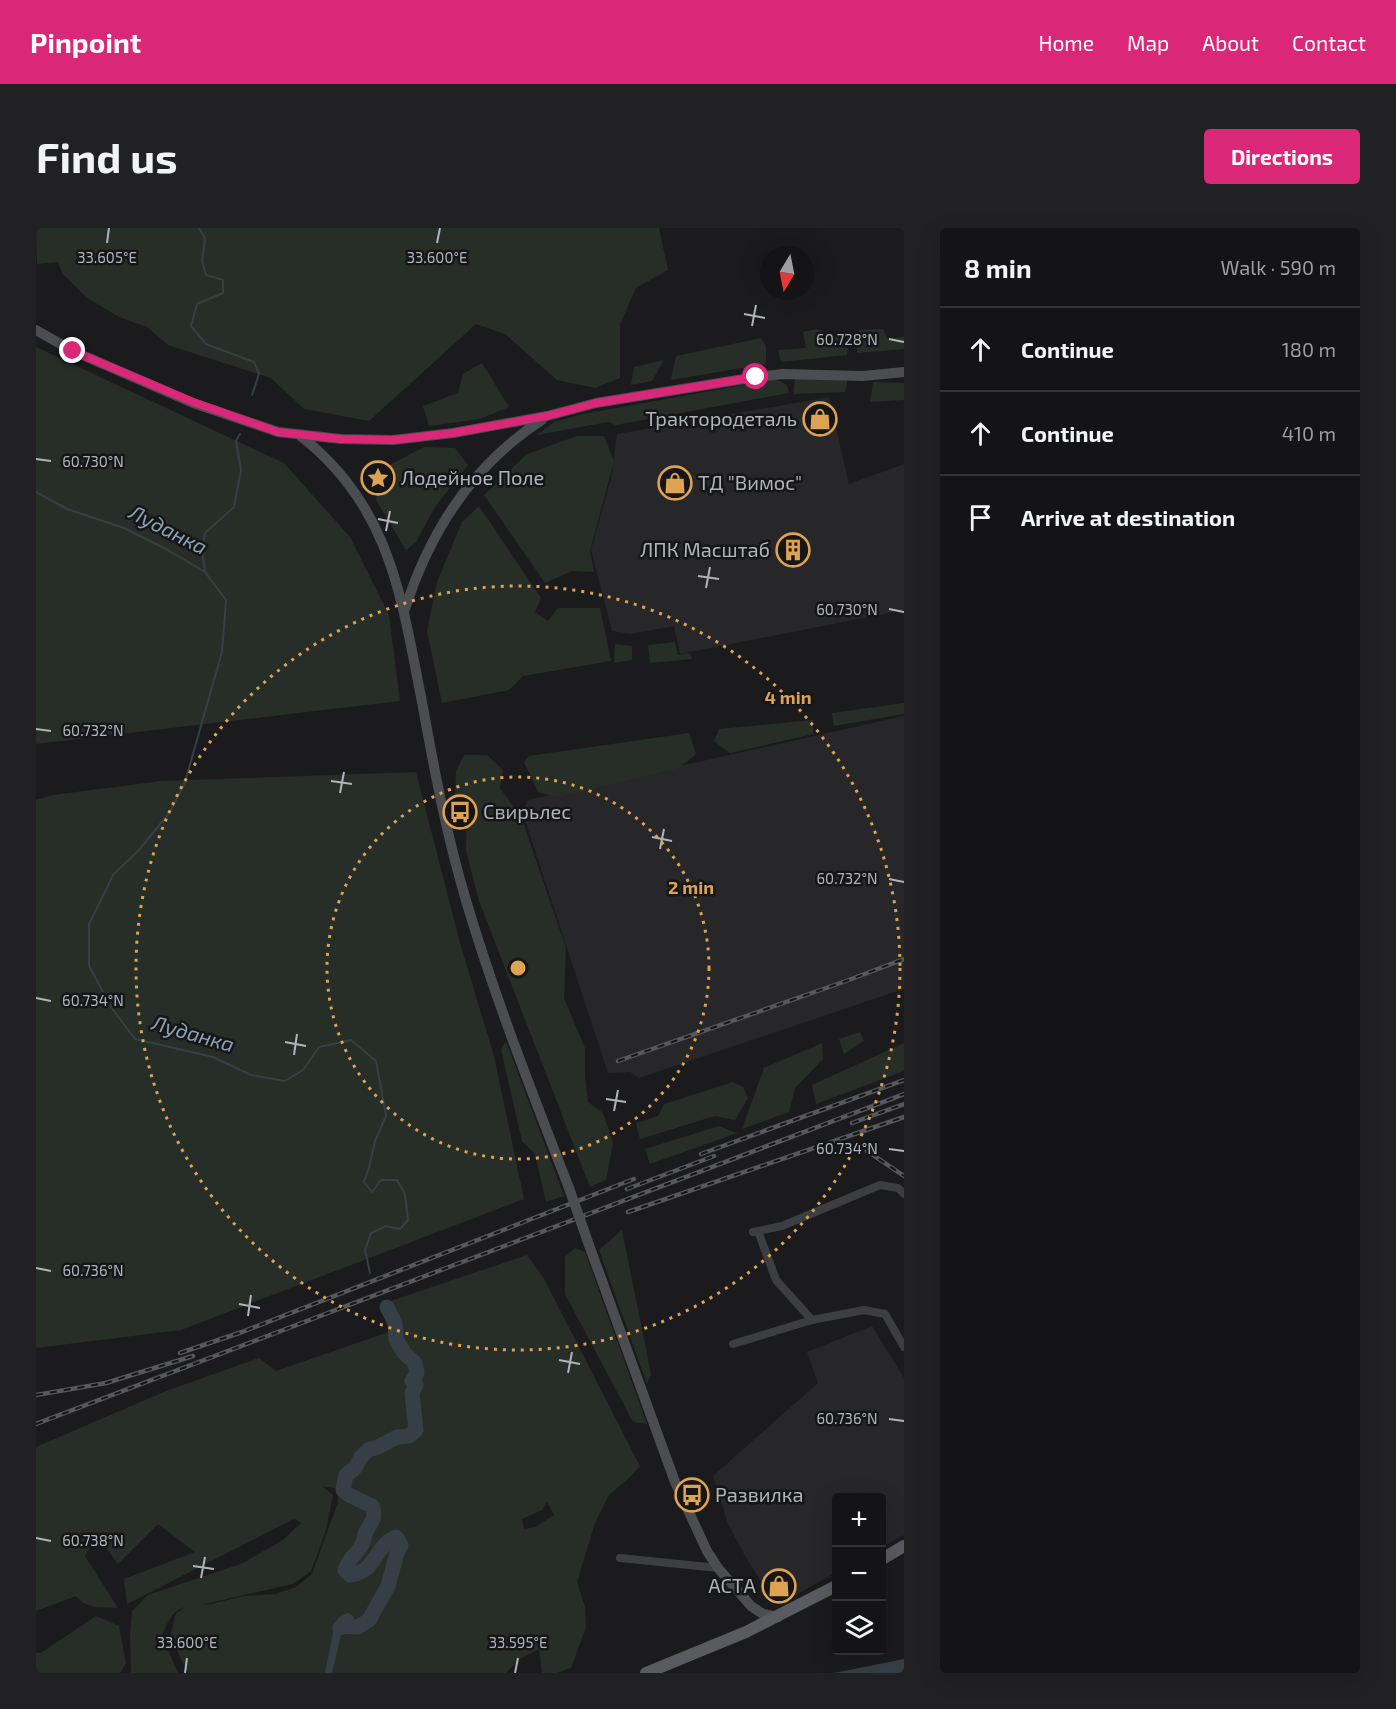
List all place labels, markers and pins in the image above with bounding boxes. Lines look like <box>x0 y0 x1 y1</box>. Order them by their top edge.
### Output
shop icon: Трактородеталь <box>802 401 838 437</box>
place label: Трактородеталь <box>645 406 797 430</box>
place icon: Лодейное Поле <box>360 460 396 496</box>
place label: Лодейное Поле <box>401 465 544 489</box>
shop icon: ТД "Вимос" <box>657 465 693 501</box>
place label: ТД "Вимос" <box>698 470 802 494</box>
building icon: ЛПК Масштаб <box>775 532 811 568</box>
place label: ЛПК Масштаб <box>640 537 770 561</box>
bus stop icon: Свирьлес <box>442 794 478 830</box>
place label: Свирьлес <box>483 799 571 823</box>
centre of rings <box>508 958 528 978</box>
bus stop icon: Развилка <box>674 1477 710 1513</box>
place label: Развилка <box>715 1482 804 1506</box>
shop icon: АСТА <box>761 1568 797 1604</box>
place label: АСТА <box>708 1573 757 1597</box>

